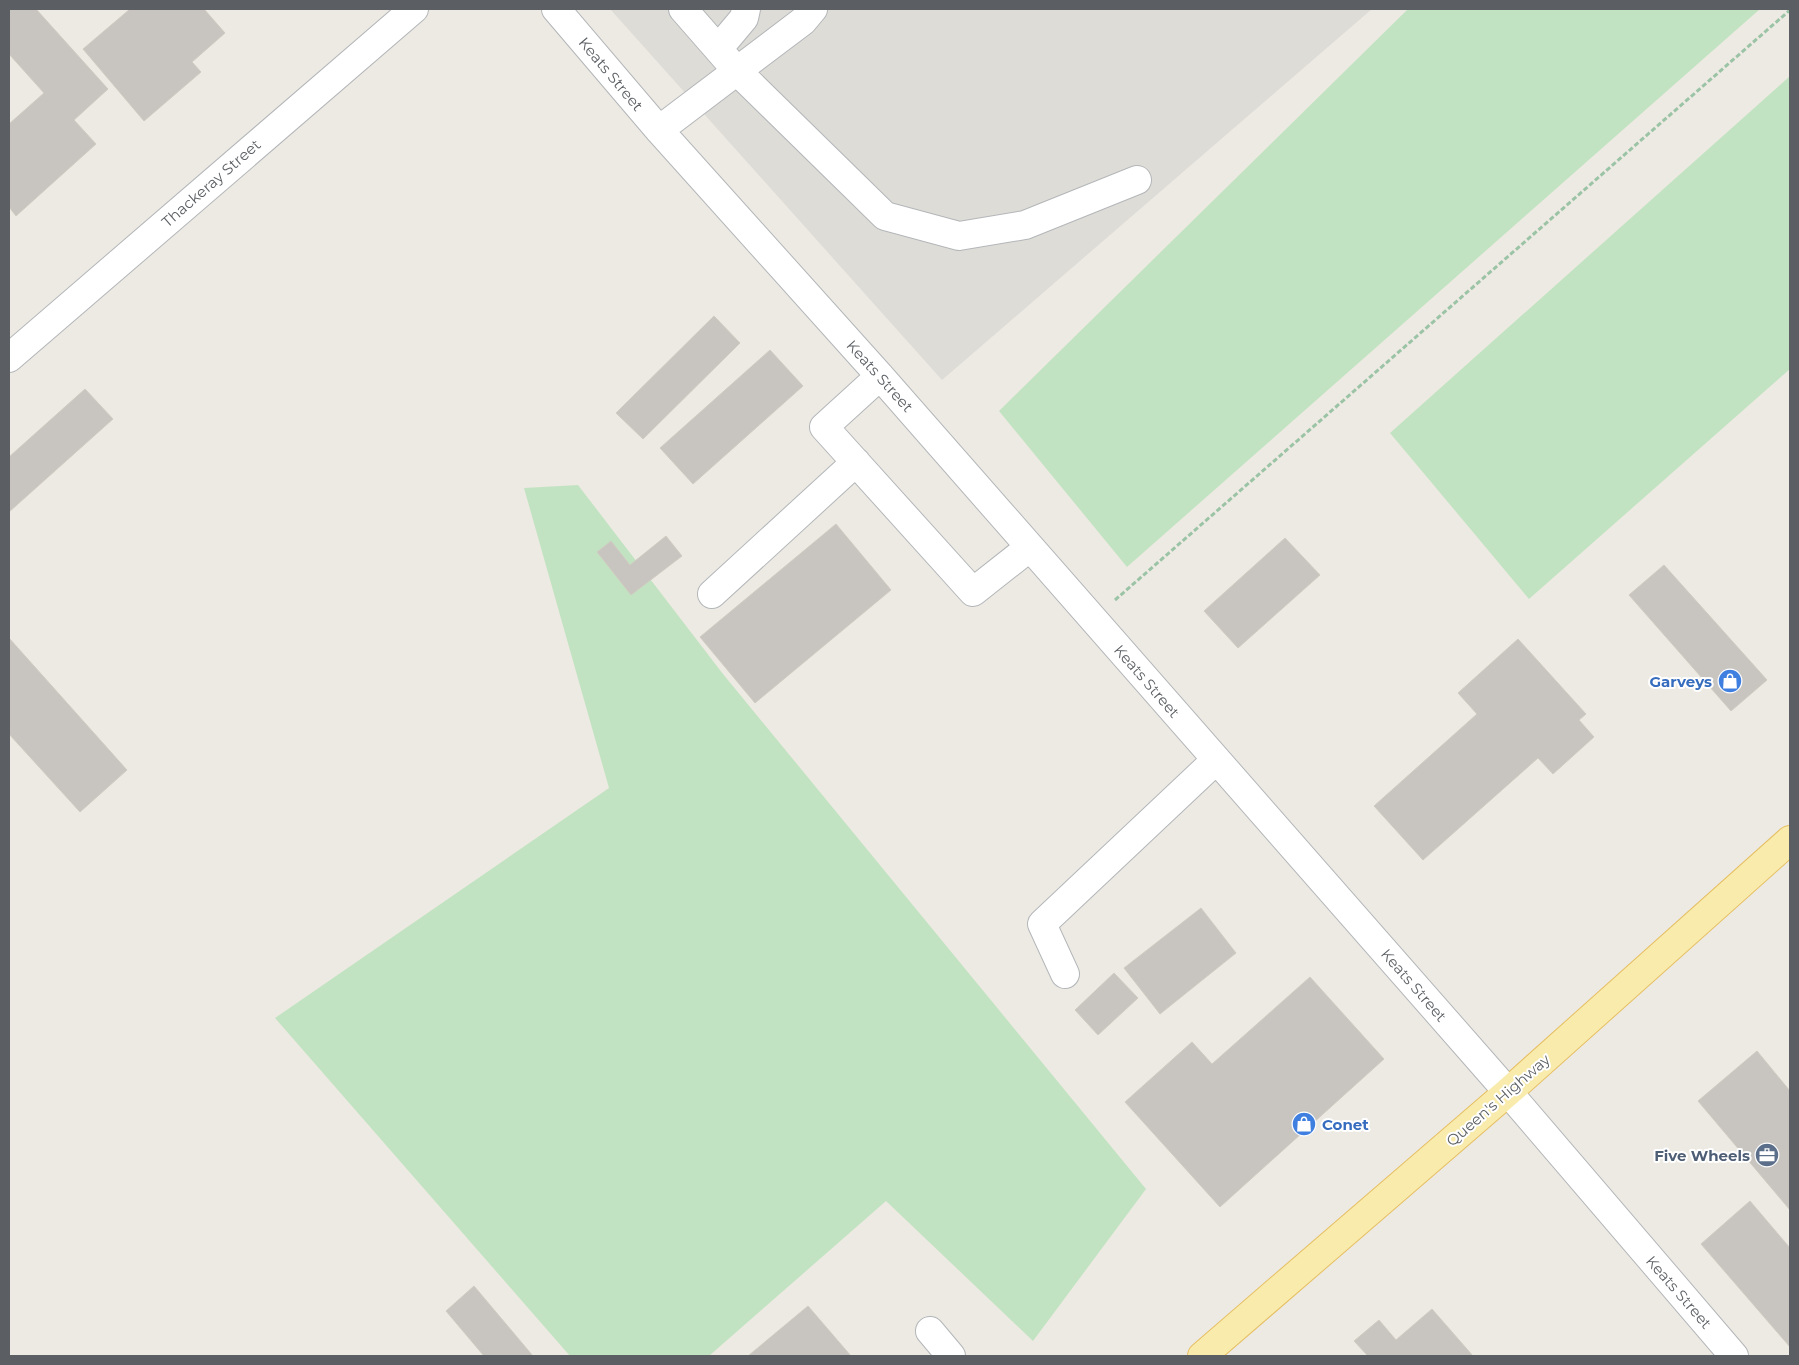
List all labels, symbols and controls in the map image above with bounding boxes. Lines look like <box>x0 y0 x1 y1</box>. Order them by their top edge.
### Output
street label: Keats Street <box>575 33 647 115</box>
street label: Thackeray Street <box>158 135 264 231</box>
street label: Keats Street <box>843 336 917 416</box>
street label: Keats Street <box>1110 641 1184 721</box>
shop icon: Garveys <box>1717 668 1743 694</box>
place label: Garveys <box>1649 672 1712 691</box>
street label: Keats Street <box>1377 945 1451 1025</box>
street label: Queen's Highway <box>1442 1049 1554 1150</box>
shop icon: Conet <box>1291 1111 1317 1137</box>
place label: Conet <box>1322 1115 1369 1134</box>
office icon: Five Wheels <box>1754 1142 1780 1168</box>
place label: Five Wheels <box>1654 1146 1750 1165</box>
street label: Keats Street <box>1642 1252 1716 1332</box>

